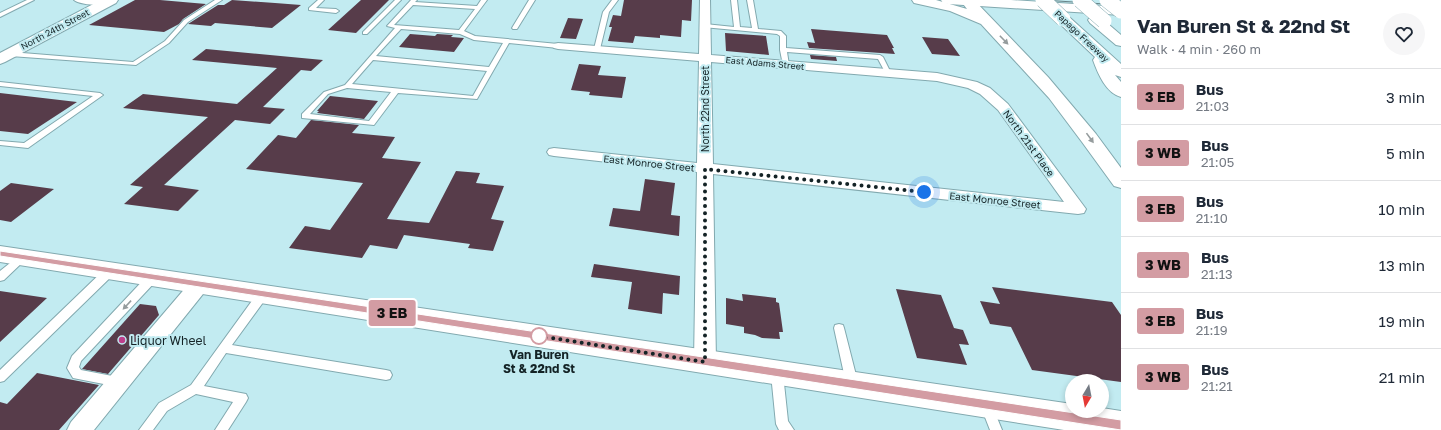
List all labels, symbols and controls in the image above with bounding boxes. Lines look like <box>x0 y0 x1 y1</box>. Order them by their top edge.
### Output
street label: North 24th Street <box>19 6 92 52</box>
street label: Papago Freeway <box>1052 8 1112 64</box>
button: heart <box>1383 13 1425 55</box>
text: Van Buren St & 22nd St <box>1137 14 1350 37</box>
one-way arrow <box>999 35 1009 45</box>
text: Walk · 4 min · 260 m <box>1137 41 1261 57</box>
street label: East Adams Street <box>725 54 805 72</box>
street label: North 22nd Street <box>699 66 711 152</box>
text: Bus <box>1196 80 1224 98</box>
text: 3 EB <box>1145 88 1176 105</box>
text: 3 min <box>1386 88 1425 106</box>
text: 21:03 <box>1196 98 1229 114</box>
street label: North 21st Place <box>1001 107 1057 179</box>
one-way arrow <box>1086 133 1094 144</box>
text: Bus <box>1201 136 1229 154</box>
text: 3 WB <box>1145 144 1181 161</box>
text: 5 min <box>1386 144 1425 162</box>
street label: East Monroe Street <box>603 152 695 174</box>
text: 21:05 <box>1201 154 1234 170</box>
your location <box>914 182 934 202</box>
street label: East Monroe Street <box>949 189 1041 211</box>
text: Bus <box>1196 192 1224 210</box>
text: 3 EB <box>1145 200 1176 217</box>
text: 10 min <box>1378 200 1425 218</box>
text: 21:10 <box>1196 210 1228 226</box>
text: Bus <box>1201 248 1229 266</box>
text: 3 WB <box>1145 256 1181 273</box>
text: 13 min <box>1379 256 1425 274</box>
text: 21:13 <box>1201 266 1233 282</box>
one-way arrow <box>122 300 132 310</box>
line badge: 3 EB <box>364 300 420 326</box>
text: 3 EB <box>377 304 407 321</box>
text: Bus <box>1196 304 1224 322</box>
text: 3 EB <box>1145 312 1176 329</box>
text: 19 min <box>1378 312 1425 330</box>
text: 21:19 <box>1196 322 1228 338</box>
marker: Van Buren St & 22nd St <box>530 327 548 345</box>
place label: Liquor Wheel <box>130 333 206 348</box>
marker: Liquor Wheel <box>117 335 127 345</box>
place label: Van Buren St & 22nd St <box>503 347 575 376</box>
text: Bus <box>1201 360 1229 378</box>
text: 3 WB <box>1145 368 1181 385</box>
text: 21 min <box>1379 368 1425 386</box>
north arrow <box>1065 374 1109 418</box>
map controls <box>1065 374 1109 418</box>
text: 21:21 <box>1201 378 1233 394</box>

